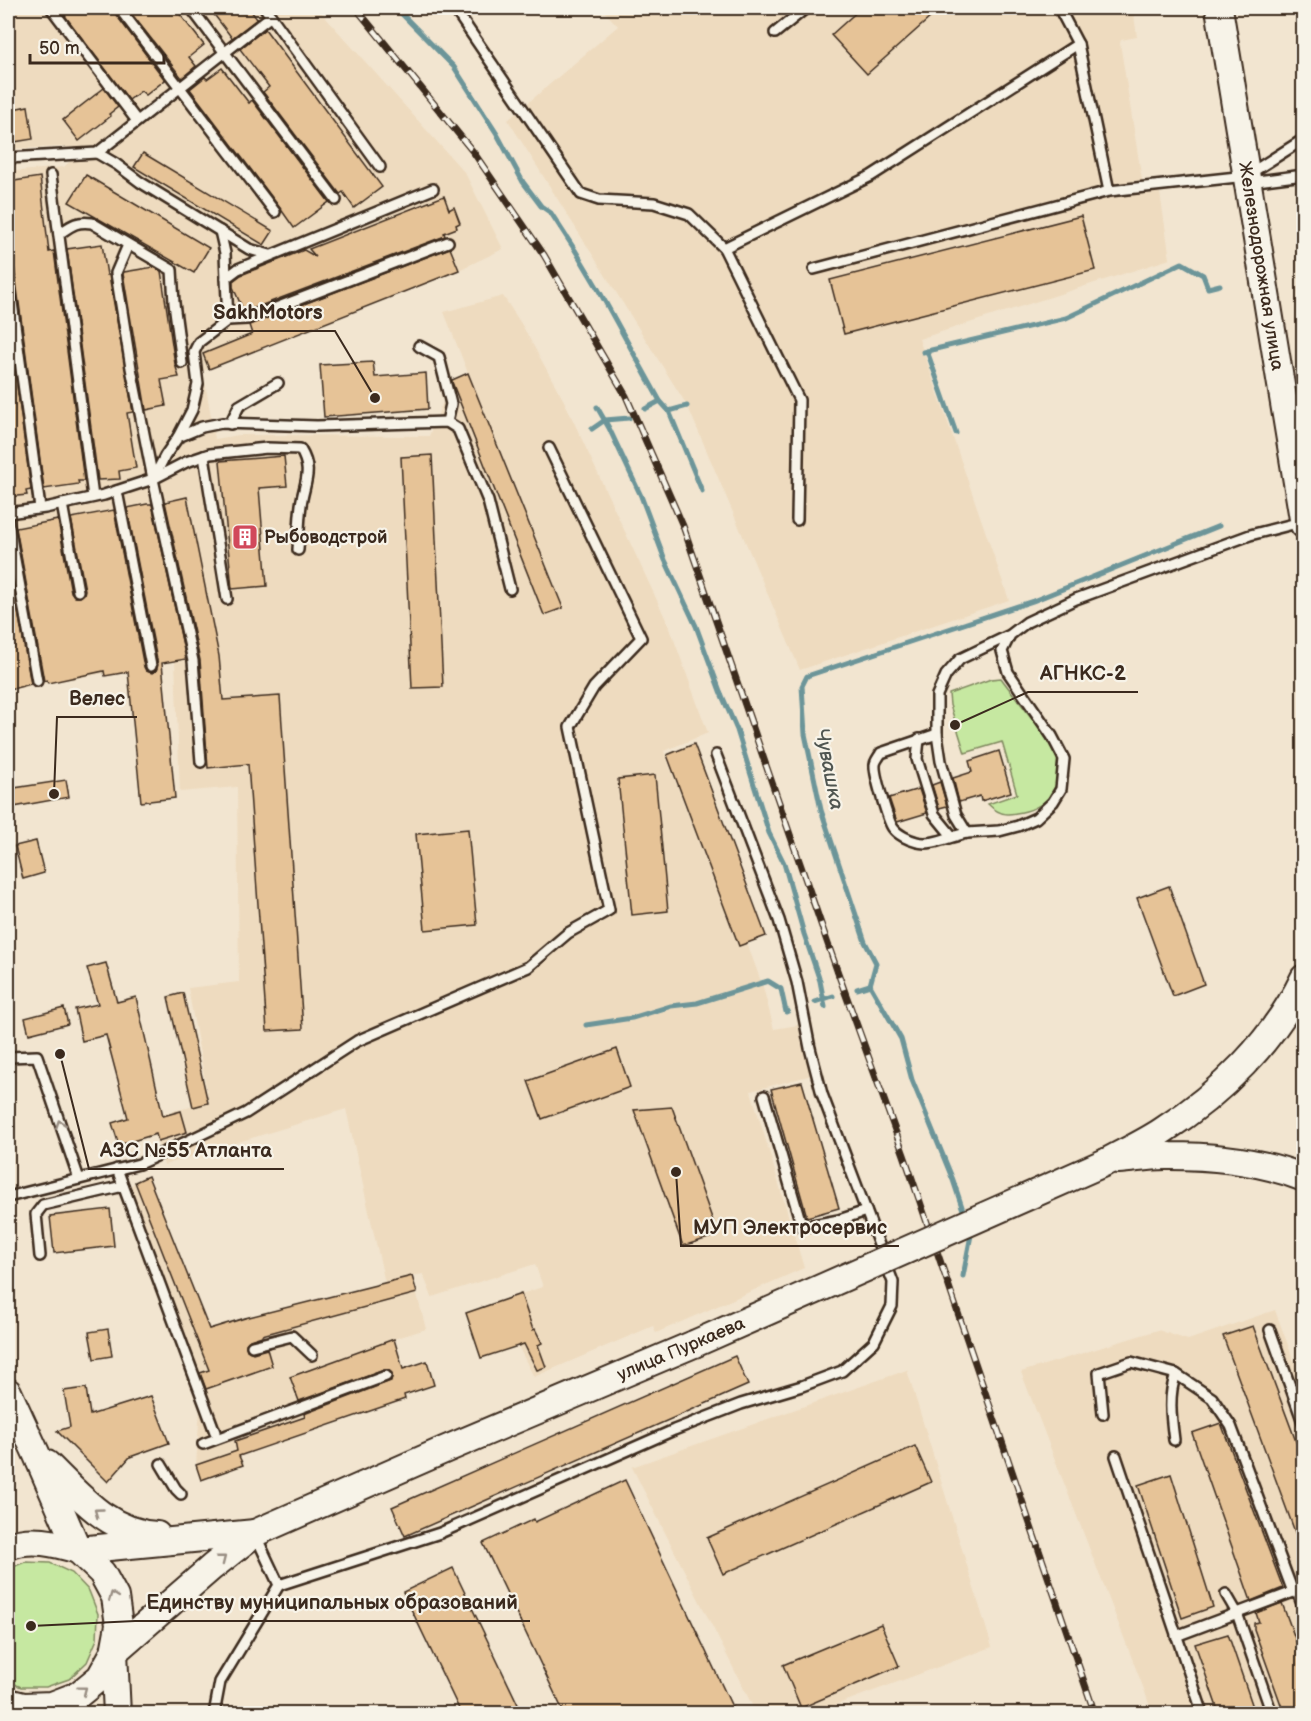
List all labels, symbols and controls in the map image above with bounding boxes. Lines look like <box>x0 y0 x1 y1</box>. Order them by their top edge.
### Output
scale bar <box>30 27 164 65</box>
text: 50 m <box>39 38 80 59</box>
street label: Железнодорожная улица <box>1234 160 1288 372</box>
callout: SakhMotors <box>201 293 335 331</box>
text: SakhMotors <box>213 301 323 325</box>
building icon: Рыбоводстрой <box>230 522 260 552</box>
place label: Рыбоводстрой <box>264 527 387 548</box>
callout: АГНКС-2 <box>1028 654 1138 692</box>
text: АГНКС-2 <box>1039 662 1126 686</box>
callout: Велес <box>57 679 137 717</box>
text: Велес <box>69 687 125 711</box>
water label: Чувашка <box>809 726 849 812</box>
one-way arrow <box>55 1119 67 1130</box>
callout: АЗС №55 Атланта <box>89 1131 284 1169</box>
text: АЗС №55 Атланта <box>99 1139 272 1163</box>
callout: МУП Электросервис <box>681 1208 899 1246</box>
text: МУП Электросервис <box>693 1216 887 1240</box>
street label: улица Пуркаева <box>614 1313 748 1385</box>
one-way arrow <box>94 1508 105 1519</box>
one-way arrow <box>215 1556 226 1567</box>
callout: Единству муниципальных образований <box>135 1583 530 1621</box>
one-way arrow <box>107 1591 120 1601</box>
text: Единству муниципальных образований <box>146 1591 518 1615</box>
one-way arrow <box>76 1686 87 1697</box>

